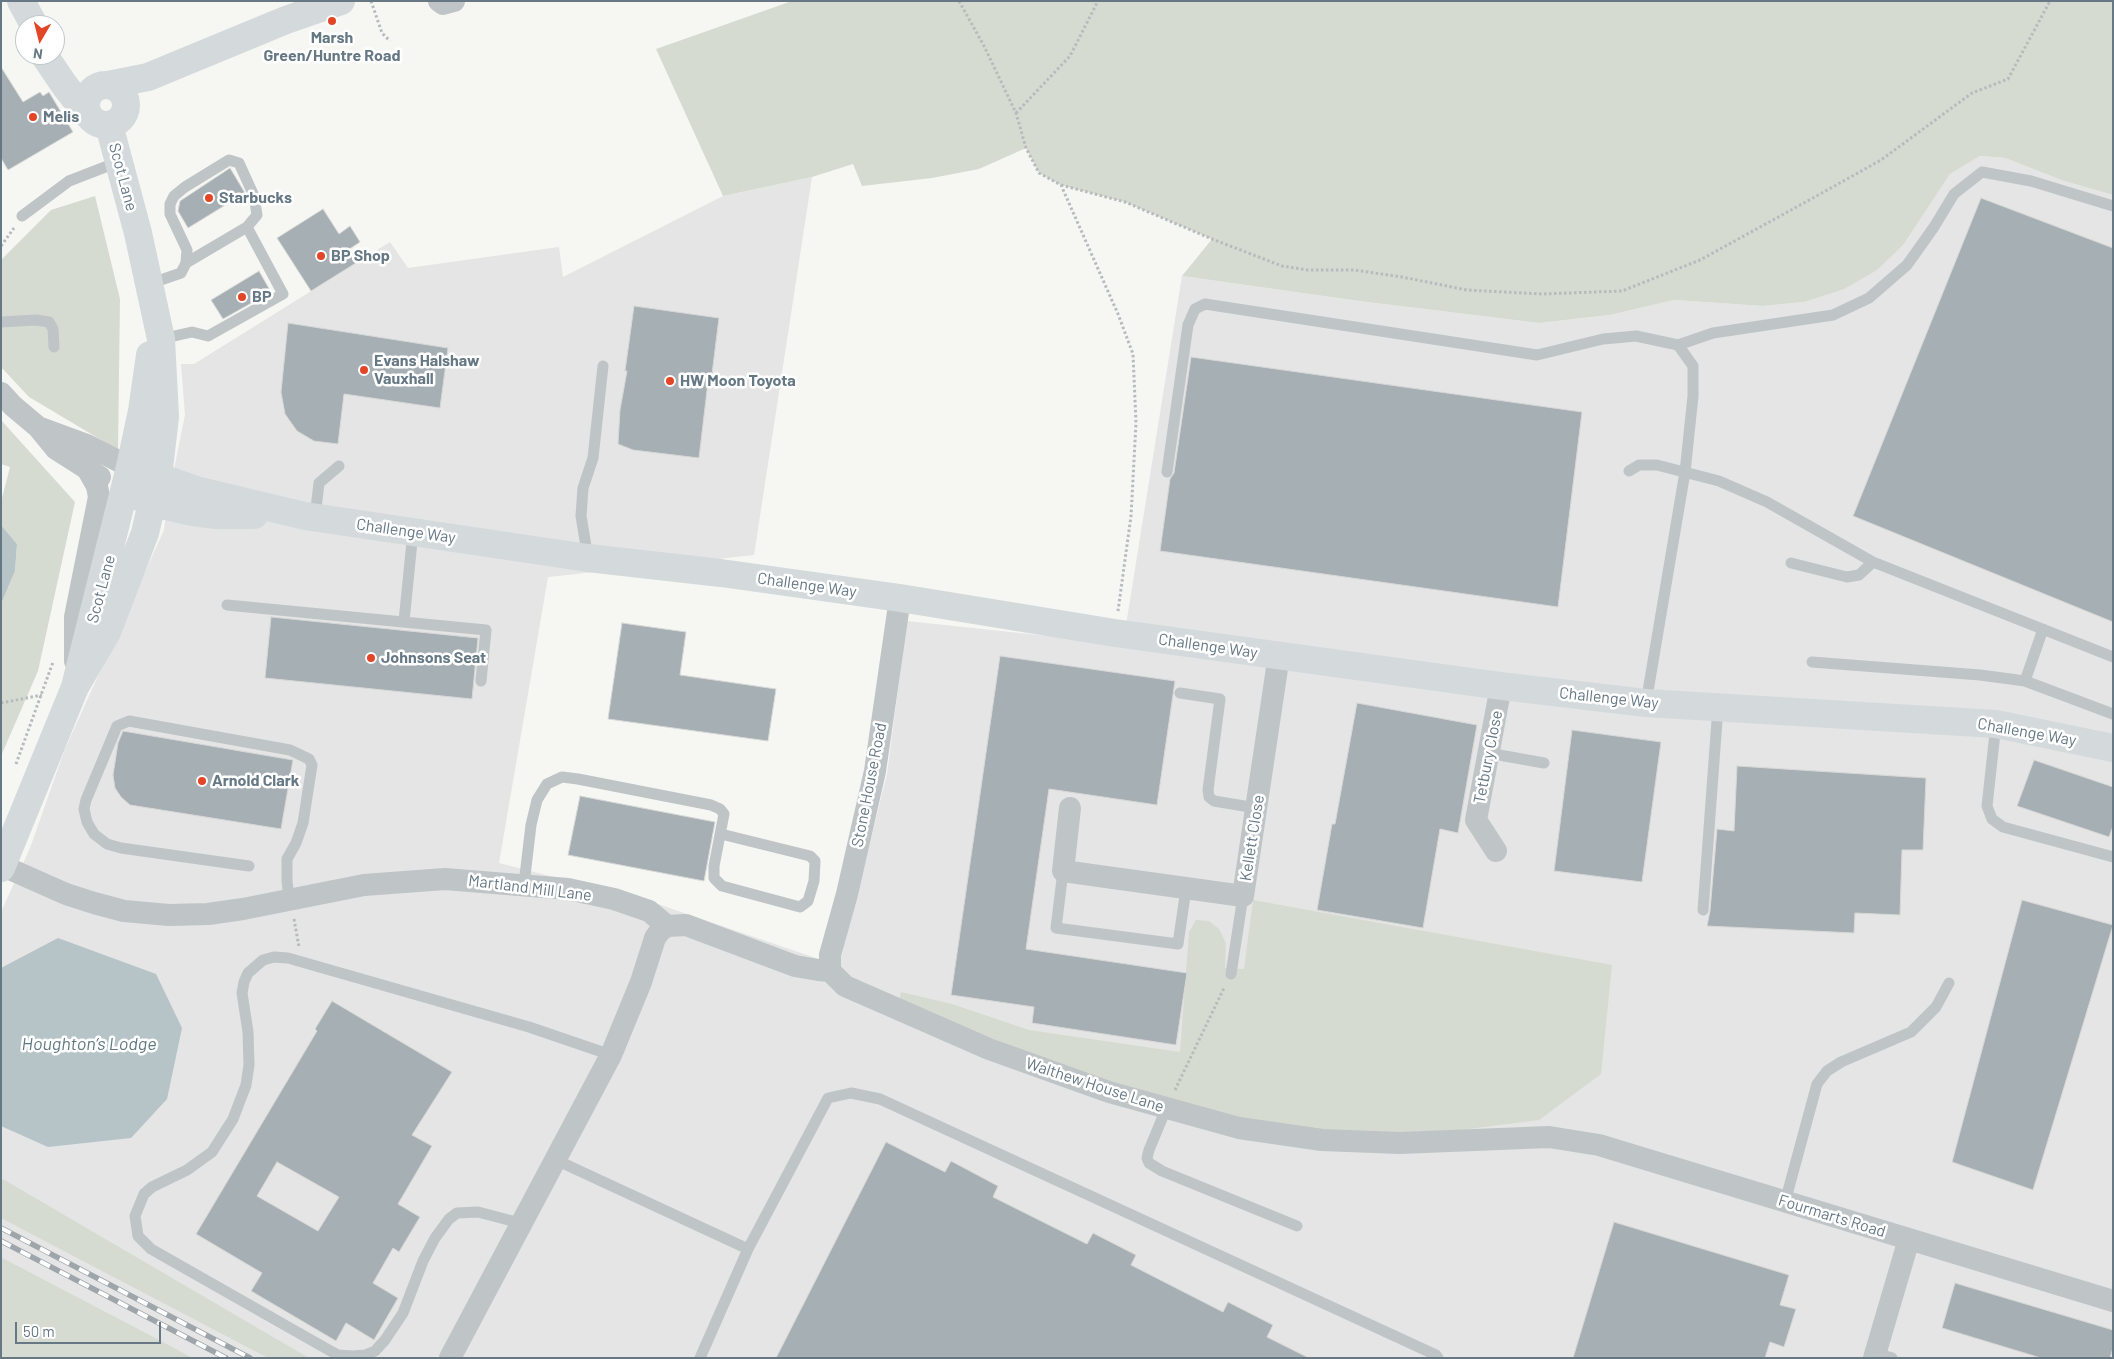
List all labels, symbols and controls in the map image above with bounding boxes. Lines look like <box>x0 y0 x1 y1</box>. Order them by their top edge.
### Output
north arrow <box>15 15 65 65</box>
marker: Marsh Green/Huntre Road <box>326 15 338 27</box>
place label: Marsh Green/Huntre Road <box>264 28 400 66</box>
text: N <box>32 45 44 63</box>
place label: Melis <box>43 107 79 127</box>
marker: Melis <box>27 111 39 123</box>
street label: Scot Lane <box>105 141 141 213</box>
place label: Starbucks <box>219 188 292 208</box>
marker: Starbucks <box>203 192 215 204</box>
place label: BP Shop <box>331 246 390 266</box>
marker: BP Shop <box>315 250 327 262</box>
place label: BP <box>252 287 271 307</box>
marker: BP <box>236 291 248 303</box>
place label: Evans Halshaw Vauxhall <box>374 351 480 389</box>
marker: Evans Halshaw Vauxhall <box>358 364 370 376</box>
place label: HW Moon Toyota <box>680 371 796 391</box>
marker: HW Moon Toyota <box>664 375 676 387</box>
street label: Challenge Way <box>355 515 457 547</box>
street label: Scot Lane <box>83 553 119 625</box>
street label: Challenge Way <box>756 569 858 601</box>
street label: Challenge Way <box>1157 630 1259 662</box>
place label: Johnsons Seat <box>381 648 486 668</box>
marker: Johnsons Seat <box>365 652 377 664</box>
street label: Challenge Way <box>1558 683 1660 713</box>
street label: Tetbury Close <box>1470 709 1506 805</box>
street label: Challenge Way <box>1976 714 2078 750</box>
street label: Stone House Road <box>848 721 890 849</box>
place label: Arnold Clark <box>212 771 299 791</box>
marker: Arnold Clark <box>196 775 208 787</box>
street label: Kellett Close <box>1236 794 1268 882</box>
street label: Martland Mill Lane <box>467 871 593 905</box>
water label: Houghton’s Lodge <box>22 1033 156 1055</box>
street label: Walthew House Lane <box>1024 1054 1166 1116</box>
street label: Fourmarts Road <box>1776 1191 1888 1241</box>
scale bar <box>18 1312 164 1344</box>
text: 50 m <box>23 1322 55 1340</box>

